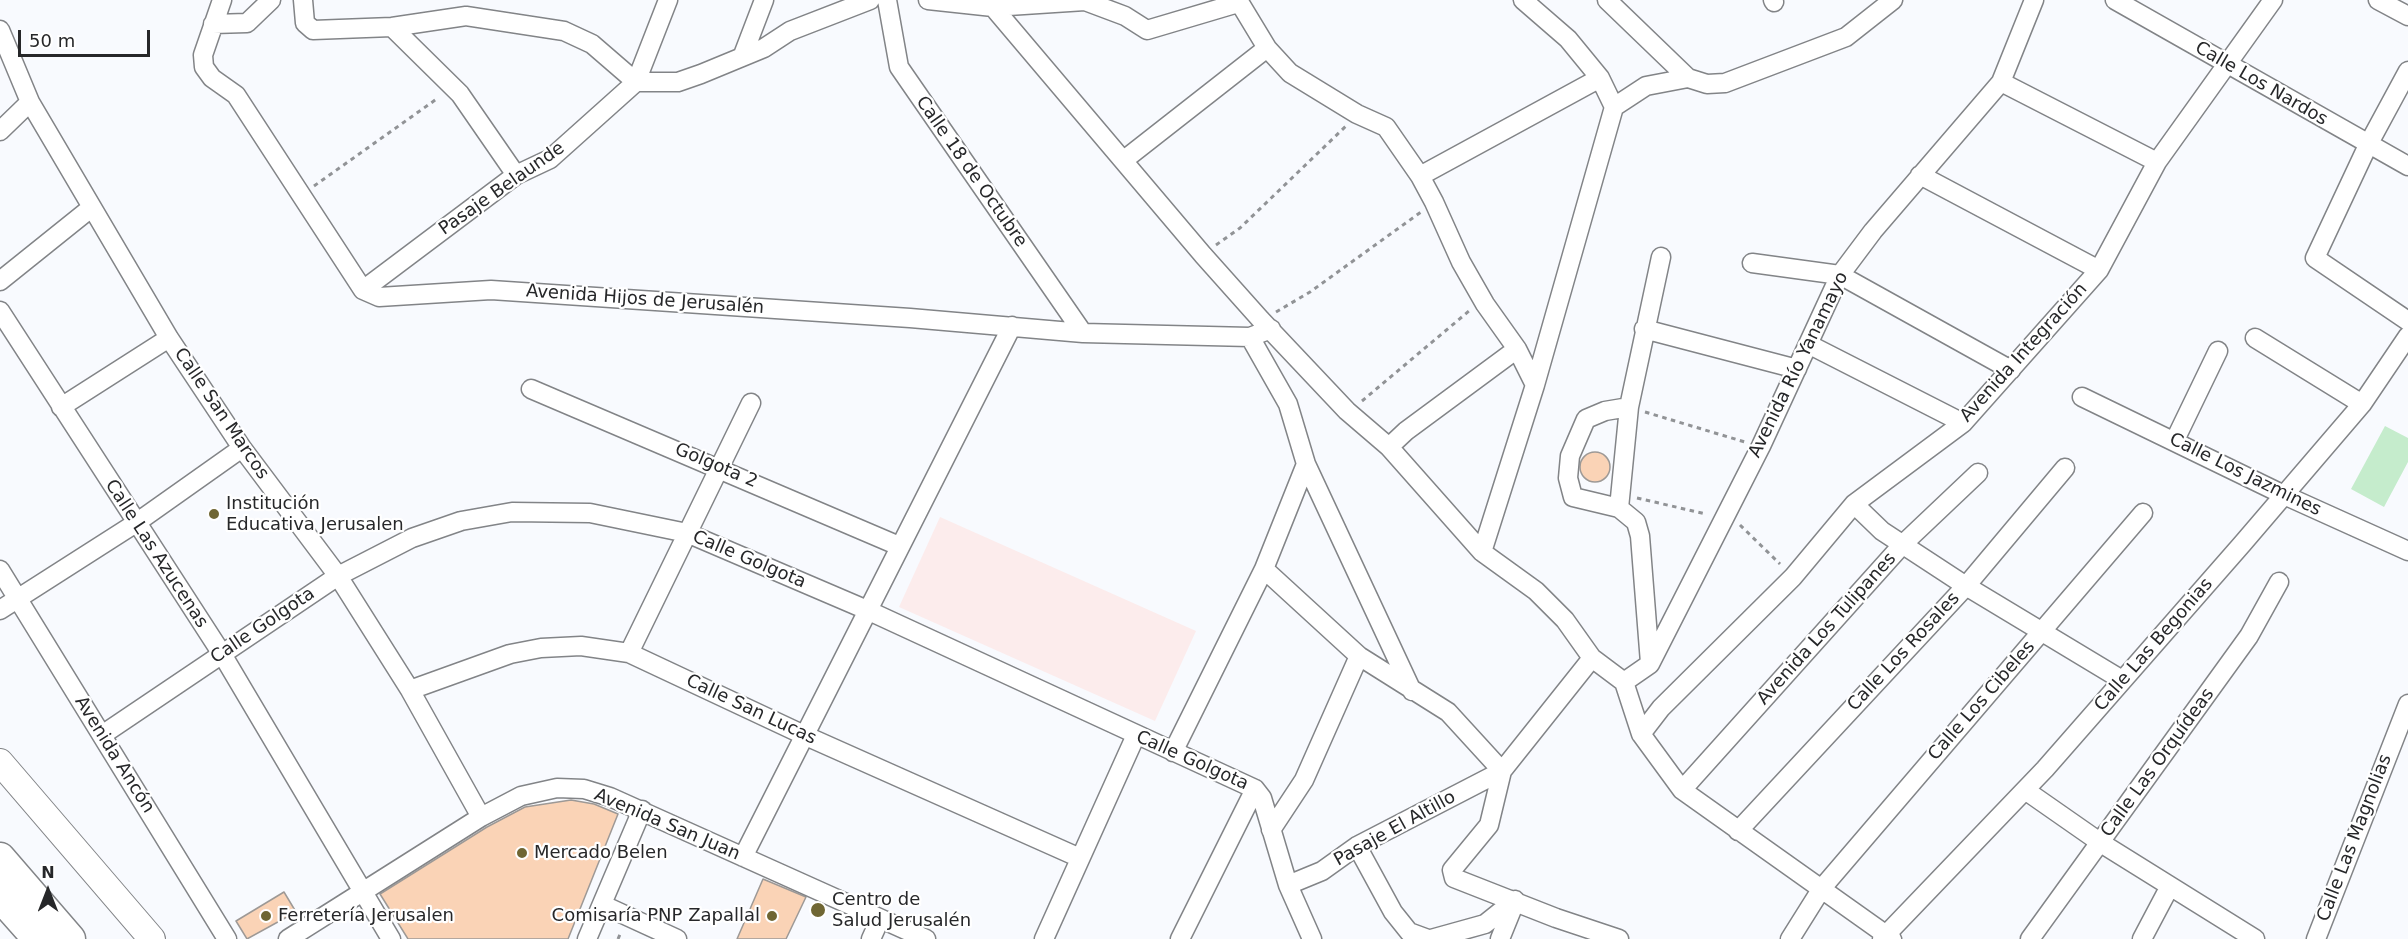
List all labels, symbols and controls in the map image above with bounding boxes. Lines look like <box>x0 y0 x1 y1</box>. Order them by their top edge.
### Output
scale bar <box>21 18 153 56</box>
text: 50 m <box>29 30 75 51</box>
street label: Calle Los Nardos <box>2191 37 2331 131</box>
street label: Calle 18 de Octubre <box>911 92 1031 252</box>
street label: Pasaje Belaunde <box>435 138 569 240</box>
street label: Avenida Río Yanamayo <box>1745 269 1853 461</box>
street label: Avenida Integración <box>1956 279 2092 427</box>
street label: Avenida Hijos de Jerusalén <box>525 281 765 319</box>
street label: Calle San Marcos <box>169 344 273 484</box>
street label: Calle Los Jazmines <box>2165 429 2325 521</box>
street label: Golgota 2 <box>671 439 761 493</box>
street label: Calle Las Azucenas <box>100 476 212 632</box>
place label: Institución Educativa Jerusalen <box>226 493 404 536</box>
marker: Institución Educativa Jerusalen <box>207 507 221 521</box>
street label: Calle Golgota <box>689 526 809 594</box>
street label: Avenida Los Tulipanes <box>1753 548 1901 710</box>
street label: Calle Las Begonias <box>2090 574 2218 716</box>
street label: Calle Golgota <box>207 583 319 669</box>
street label: Calle Los Rosales <box>1843 588 1965 716</box>
street label: Calle Los Cibeles <box>1924 637 2040 765</box>
street label: Calle San Lucas <box>682 670 820 750</box>
street label: Calle Las Orquídeas <box>2097 684 2219 842</box>
street label: Avenida Ancón <box>69 693 159 817</box>
street label: Calle Golgota <box>1132 727 1252 795</box>
street label: Calle Las Magnolias <box>2313 751 2397 925</box>
street label: Avenida San Juan <box>591 785 743 865</box>
street label: Pasaje El Altillo <box>1330 787 1460 871</box>
place label: Mercado Belen <box>534 842 668 864</box>
marker: Mercado Belen <box>515 846 529 860</box>
north arrow <box>18 861 78 921</box>
text: N <box>41 863 55 882</box>
place label: Centro de Salud Jerusalén <box>832 889 971 932</box>
marker: Centro de Salud Jerusalén <box>809 901 827 919</box>
place label: Ferretería Jerusalen <box>278 905 454 927</box>
place label: Comisaría PNP Zapallal <box>552 905 760 927</box>
marker: Ferretería Jerusalen <box>259 909 273 923</box>
marker: Comisaría PNP Zapallal <box>765 909 779 923</box>

